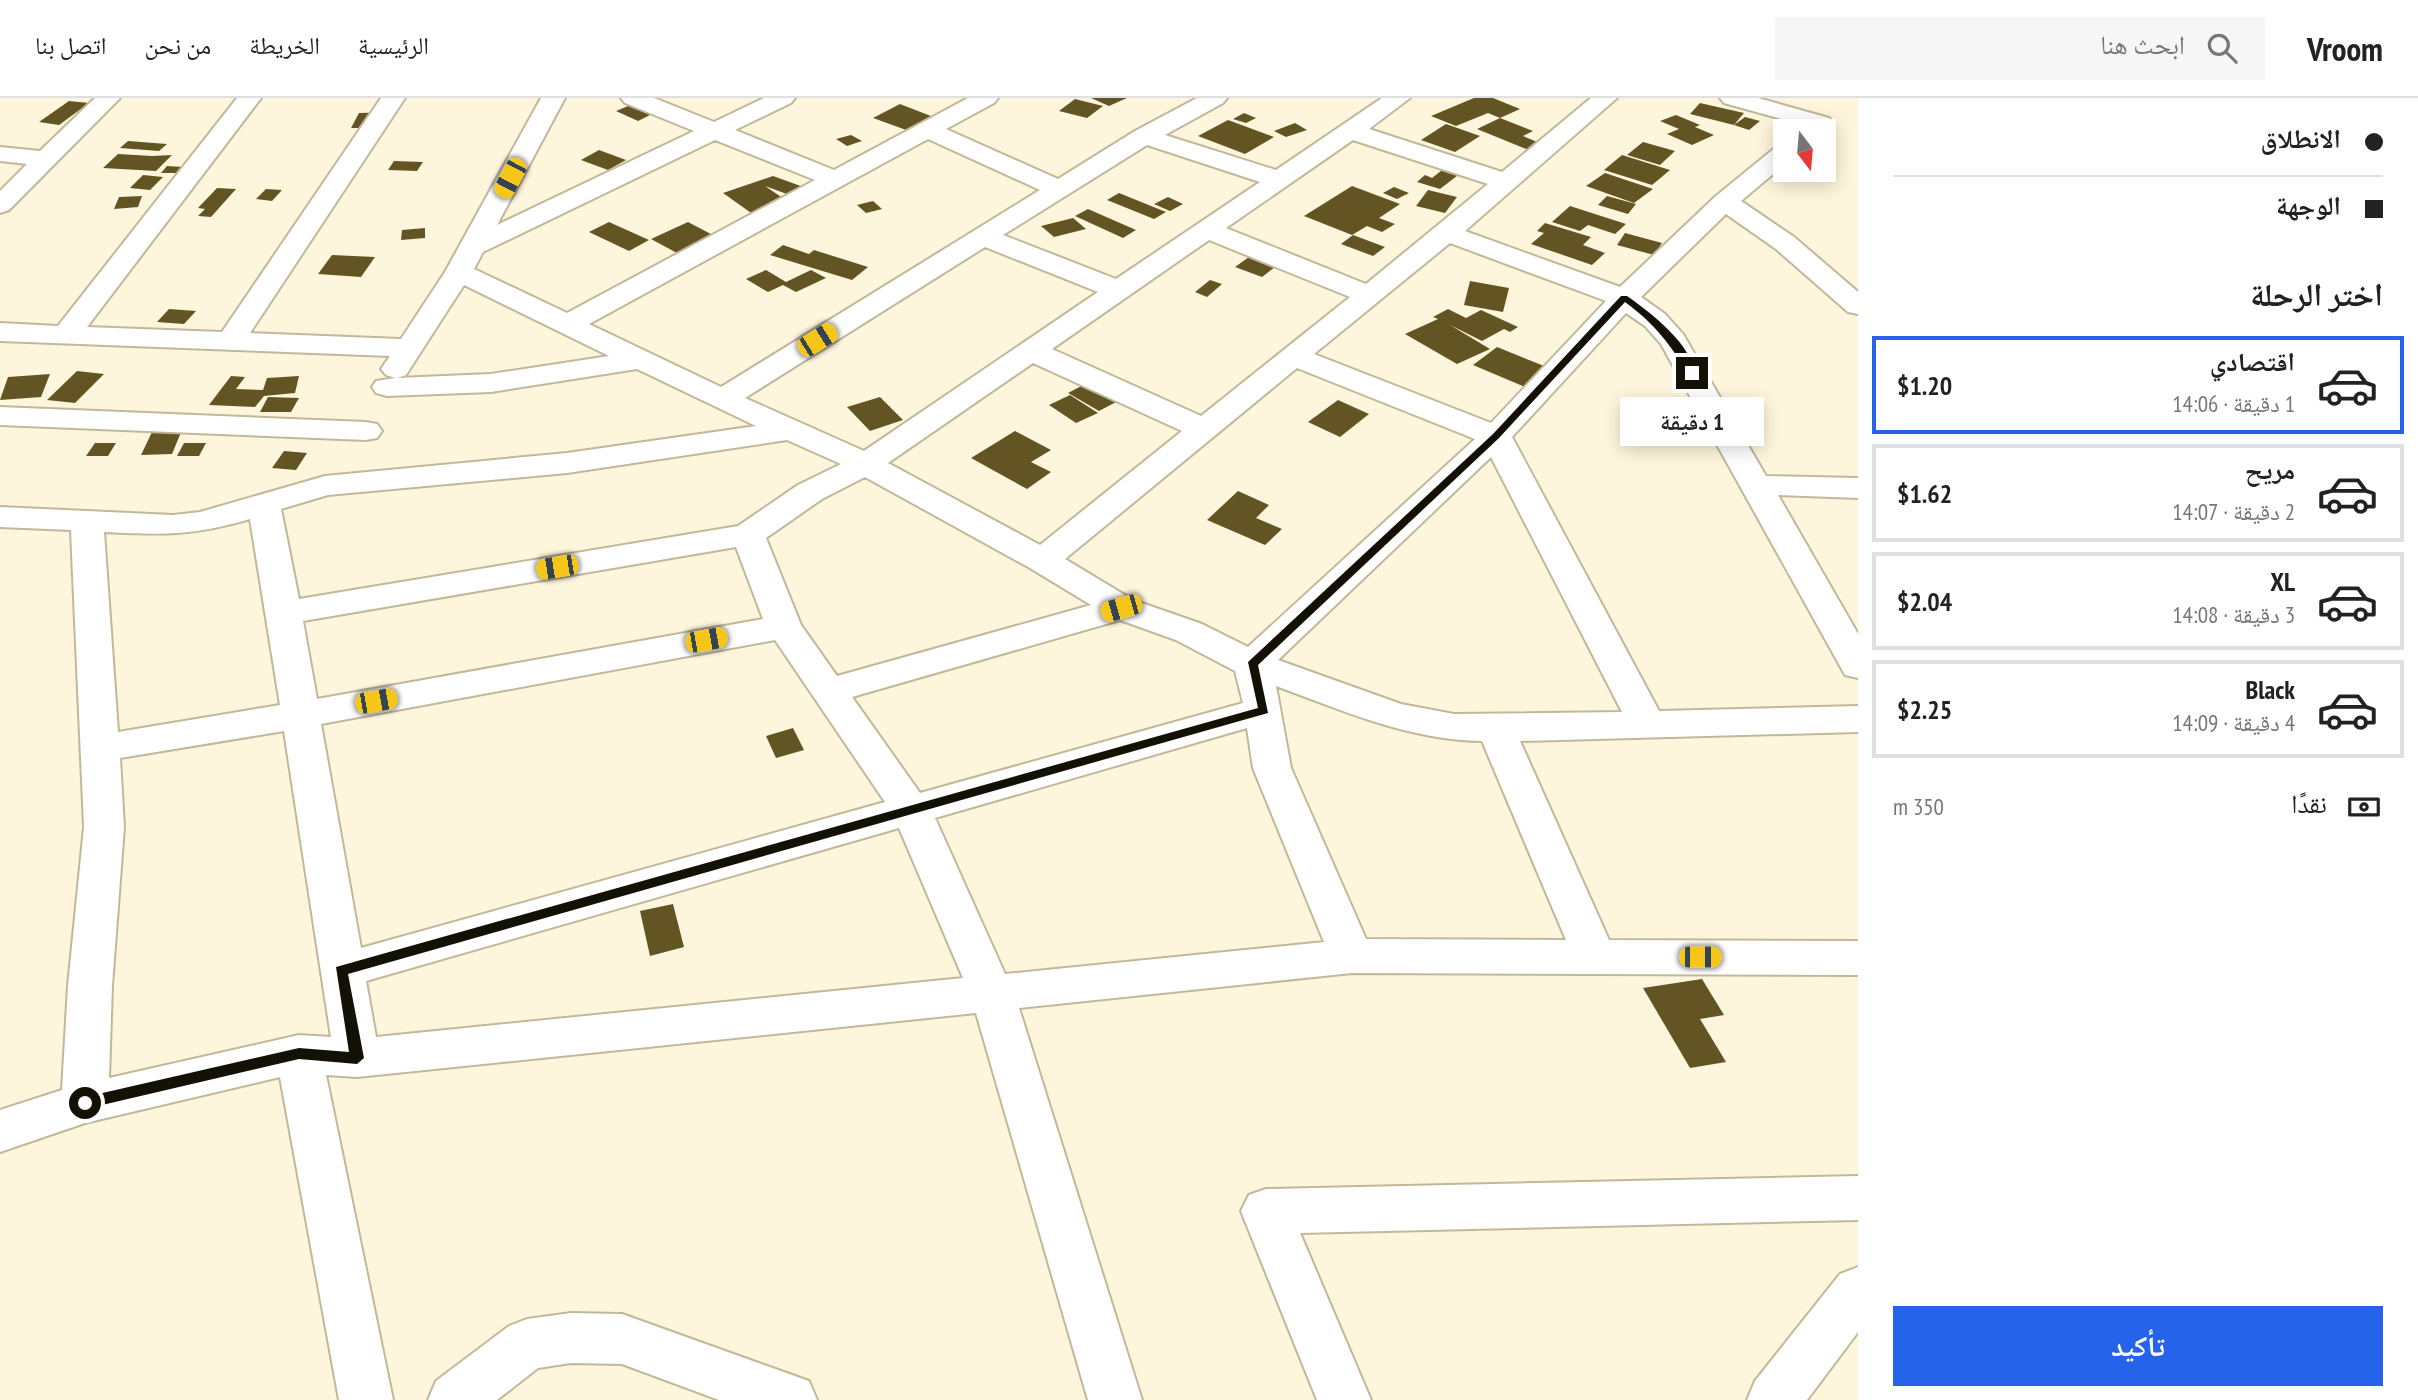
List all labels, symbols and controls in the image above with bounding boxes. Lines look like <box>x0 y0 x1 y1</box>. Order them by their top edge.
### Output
search box <box>1775 17 2265 80</box>
text: Vroom <box>2307 27 2383 70</box>
text: ابحث هنا <box>2100 28 2185 61</box>
icon: search <box>2203 29 2241 67</box>
text: اتصل بنا <box>35 30 107 61</box>
text: من نحن <box>145 30 211 61</box>
text: الخريطة <box>249 30 320 61</box>
text: الرئيسية <box>358 30 429 61</box>
north arrow <box>1773 119 1836 182</box>
map controls <box>1773 119 1836 182</box>
text: الانطلاق <box>2261 122 2341 155</box>
car <box>491 155 530 201</box>
text: الوجهة <box>2276 189 2341 222</box>
text: اختر الرحلة <box>2250 273 2383 315</box>
car <box>794 320 841 360</box>
text: اقتصادي <box>2210 345 2295 378</box>
icon: car <box>2316 354 2379 417</box>
route end <box>1676 357 1708 389</box>
text: $1.20 <box>1897 369 1952 402</box>
text: 1 دقيقة · 14:06 <box>2172 389 2295 418</box>
callout: 1 دقيقة <box>1620 398 1764 446</box>
text: 1 دقيقة <box>1660 407 1724 436</box>
text: مريح <box>2245 453 2295 486</box>
icon: car <box>2316 462 2379 525</box>
text: $1.62 <box>1897 477 1952 510</box>
text: 2 دقيقة · 14:07 <box>2172 497 2295 526</box>
car <box>535 553 580 581</box>
text: XL <box>2270 565 2295 598</box>
icon: car <box>2316 570 2379 633</box>
text: $2.04 <box>1897 585 1952 618</box>
car <box>1098 592 1145 624</box>
text: 3 دقيقة · 14:08 <box>2172 600 2295 629</box>
car <box>684 626 729 654</box>
text: Black <box>2245 673 2295 706</box>
icon: car <box>2316 678 2379 741</box>
car <box>354 687 399 715</box>
text: $2.25 <box>1897 693 1952 726</box>
text: 4 دقيقة · 14:09 <box>2172 708 2295 737</box>
text: نقدًا <box>2291 787 2327 820</box>
icon: cash <box>2345 788 2383 826</box>
text: 350 m <box>1893 792 1944 821</box>
car <box>1680 947 1722 968</box>
route start <box>69 1087 101 1119</box>
button: تأكيد <box>1893 1306 2383 1386</box>

